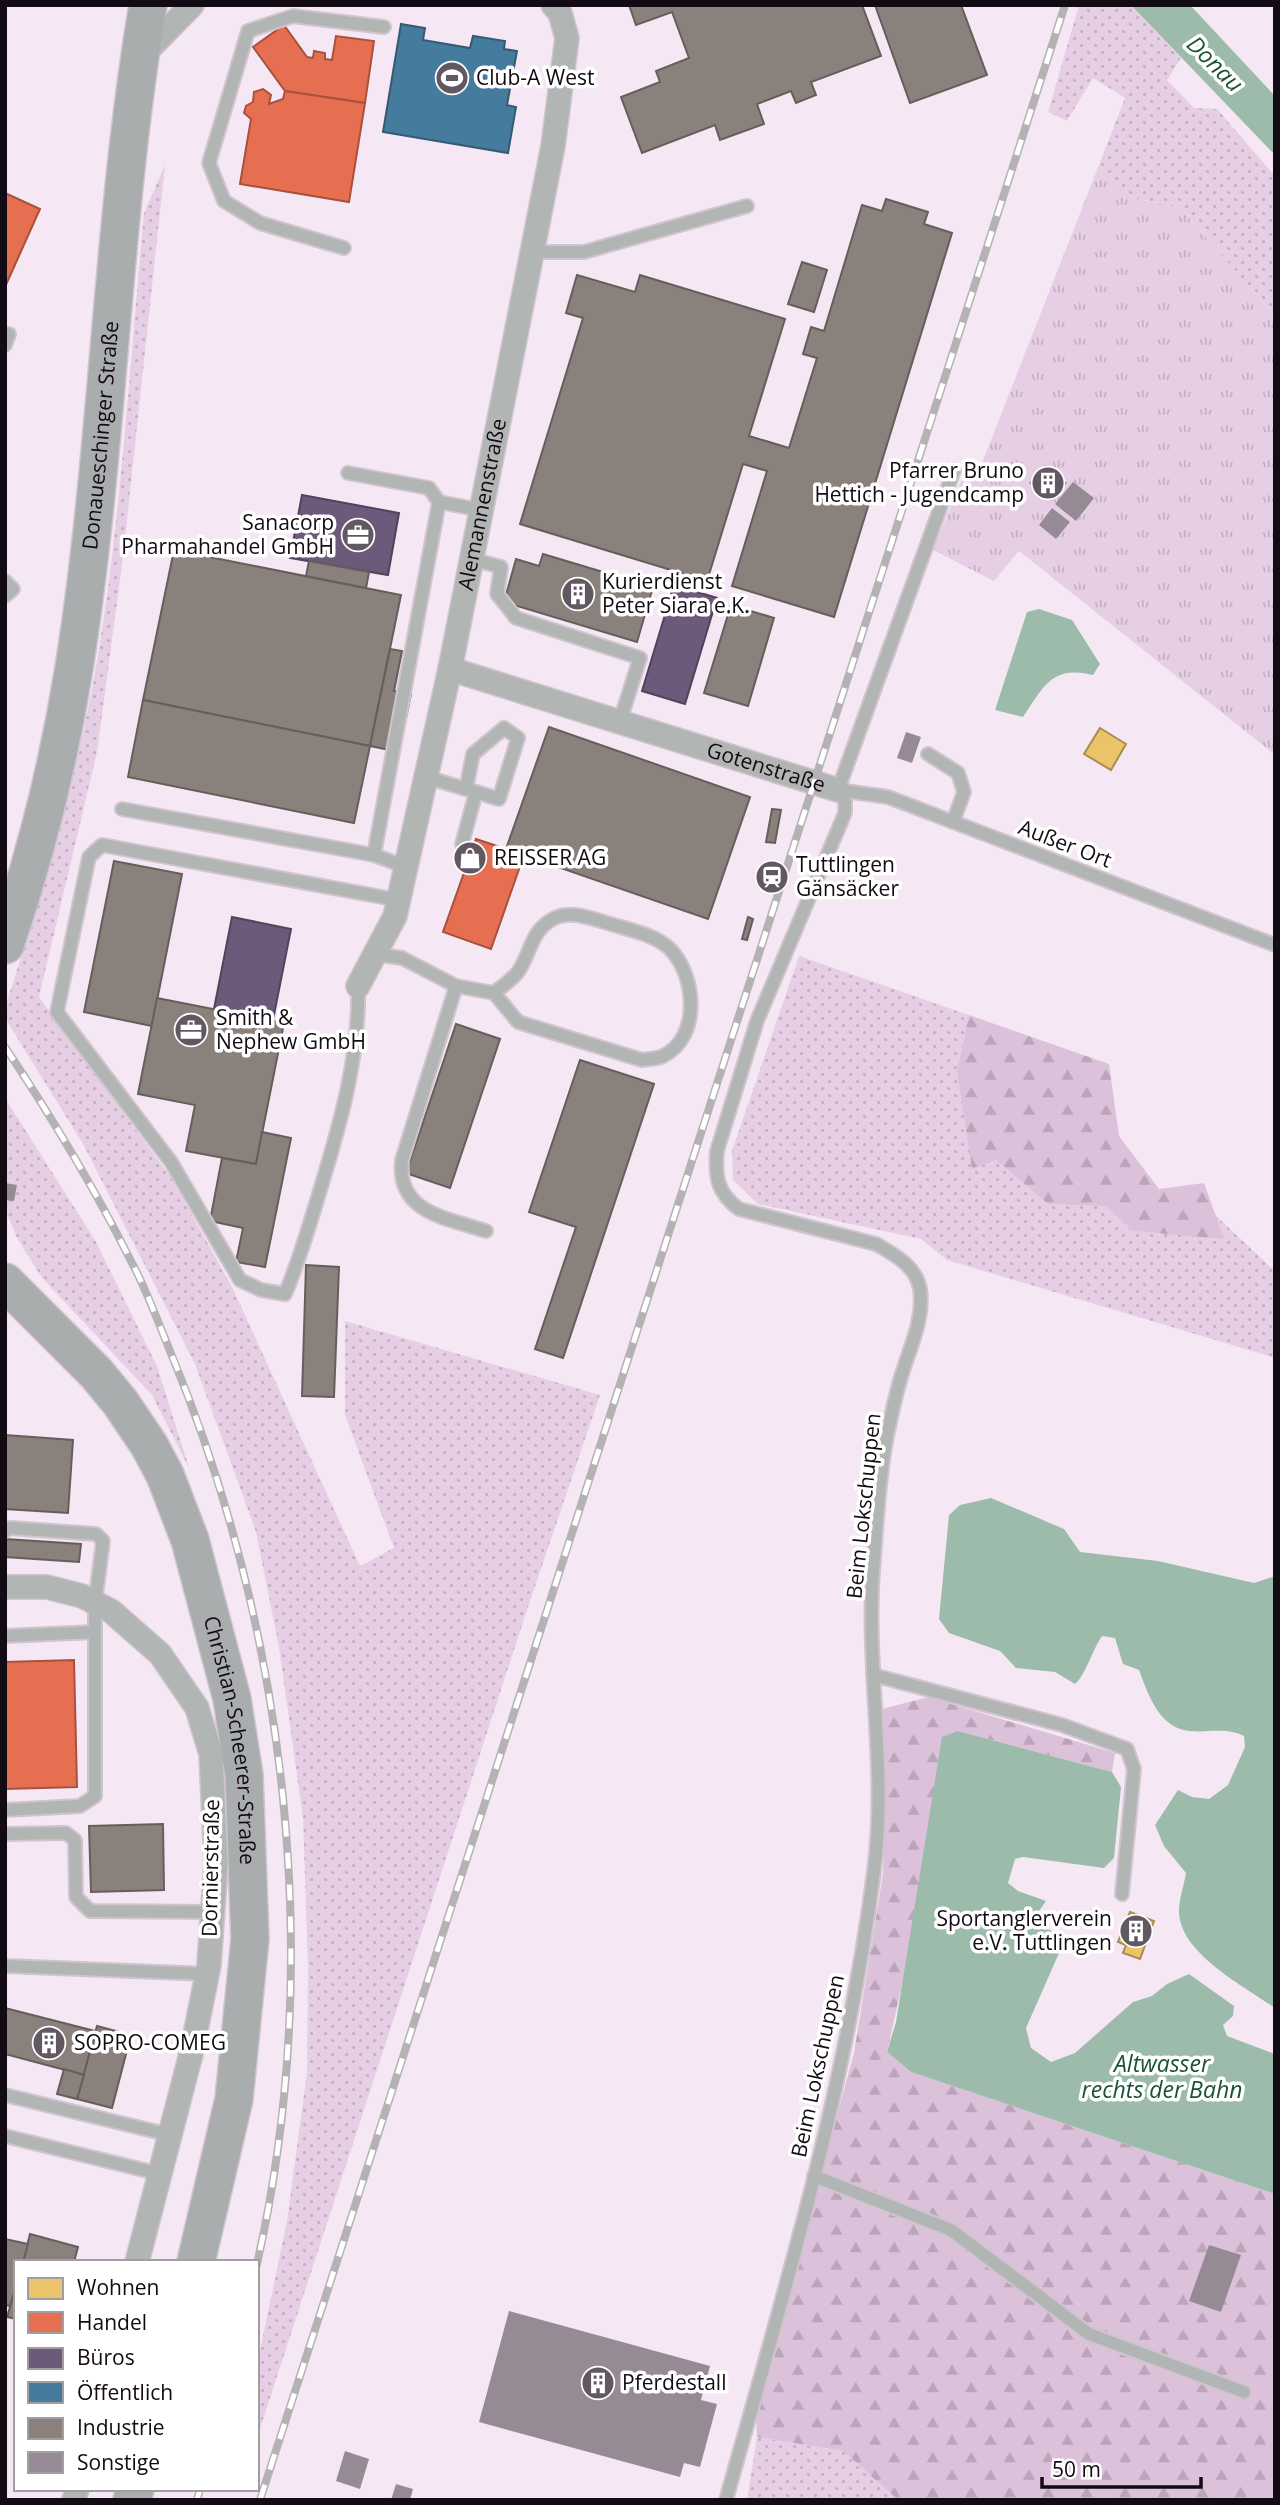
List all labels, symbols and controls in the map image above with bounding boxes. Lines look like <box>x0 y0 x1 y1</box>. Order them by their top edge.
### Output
water label: Donau <box>1180 28 1251 99</box>
sports icon: Club-A West <box>433 59 471 97</box>
place label: Club-A West <box>476 63 594 91</box>
street label: Donaueschinger Straße <box>75 320 125 551</box>
street label: Alemannenstraße <box>451 416 512 593</box>
place label: Pfarrer Bruno Hettich - Jugendcamp <box>814 456 1024 508</box>
building icon: Pfarrer Bruno Hettich - Jugendcamp <box>1029 464 1067 502</box>
place label: Sanacorp Pharmahandel GmbH <box>121 508 334 560</box>
office icon: Sanacorp Pharmahandel GmbH <box>339 516 377 554</box>
place label: Kurierdienst Peter Siara e.K. <box>602 567 750 619</box>
building icon: Kurierdienst Peter Siara e.K. <box>559 575 597 613</box>
street label: Gotenstraße <box>704 735 829 798</box>
street label: Außer Ort <box>1015 813 1116 874</box>
shop icon: REISSER AG <box>451 839 489 877</box>
place label: REISSER AG <box>494 843 606 871</box>
place label: Tuttlingen Gänsäcker <box>796 850 899 902</box>
station icon: Tuttlingen Gänsäcker <box>753 858 791 896</box>
place label: Smith & Nephew GmbH <box>216 1003 366 1055</box>
office icon: Smith & Nephew GmbH <box>172 1011 210 1049</box>
street label: Beim Lokschuppen <box>839 1412 887 1600</box>
street label: Christian-Scheerer-Straße <box>198 1613 262 1865</box>
street label: Dornierstraße <box>195 1799 225 1937</box>
place label: Sportanglerverein e.V. Tuttlingen <box>936 1904 1112 1956</box>
building icon: Sportanglerverein e.V. Tuttlingen <box>1117 1912 1155 1950</box>
street label: Beim Lokschuppen <box>784 1972 850 2160</box>
building icon: SOPRO-COMEG <box>30 2024 68 2062</box>
place label: SOPRO-COMEG <box>74 2028 226 2056</box>
water label: Altwasser rechts der Bahn <box>1082 2047 1242 2105</box>
legend <box>14 2260 259 2491</box>
text: Wohnen <box>77 2273 159 2301</box>
text: Handel <box>77 2308 147 2336</box>
text: Büros <box>77 2343 135 2371</box>
building icon: Pferdestall <box>579 2364 617 2402</box>
place label: Pferdestall <box>622 2368 726 2396</box>
text: Öffentlich <box>77 2378 173 2406</box>
text: Industrie <box>77 2413 165 2441</box>
scale bar <box>1042 2446 1201 2490</box>
text: Sonstige <box>77 2448 160 2476</box>
text: 50 m <box>1052 2455 1101 2483</box>

